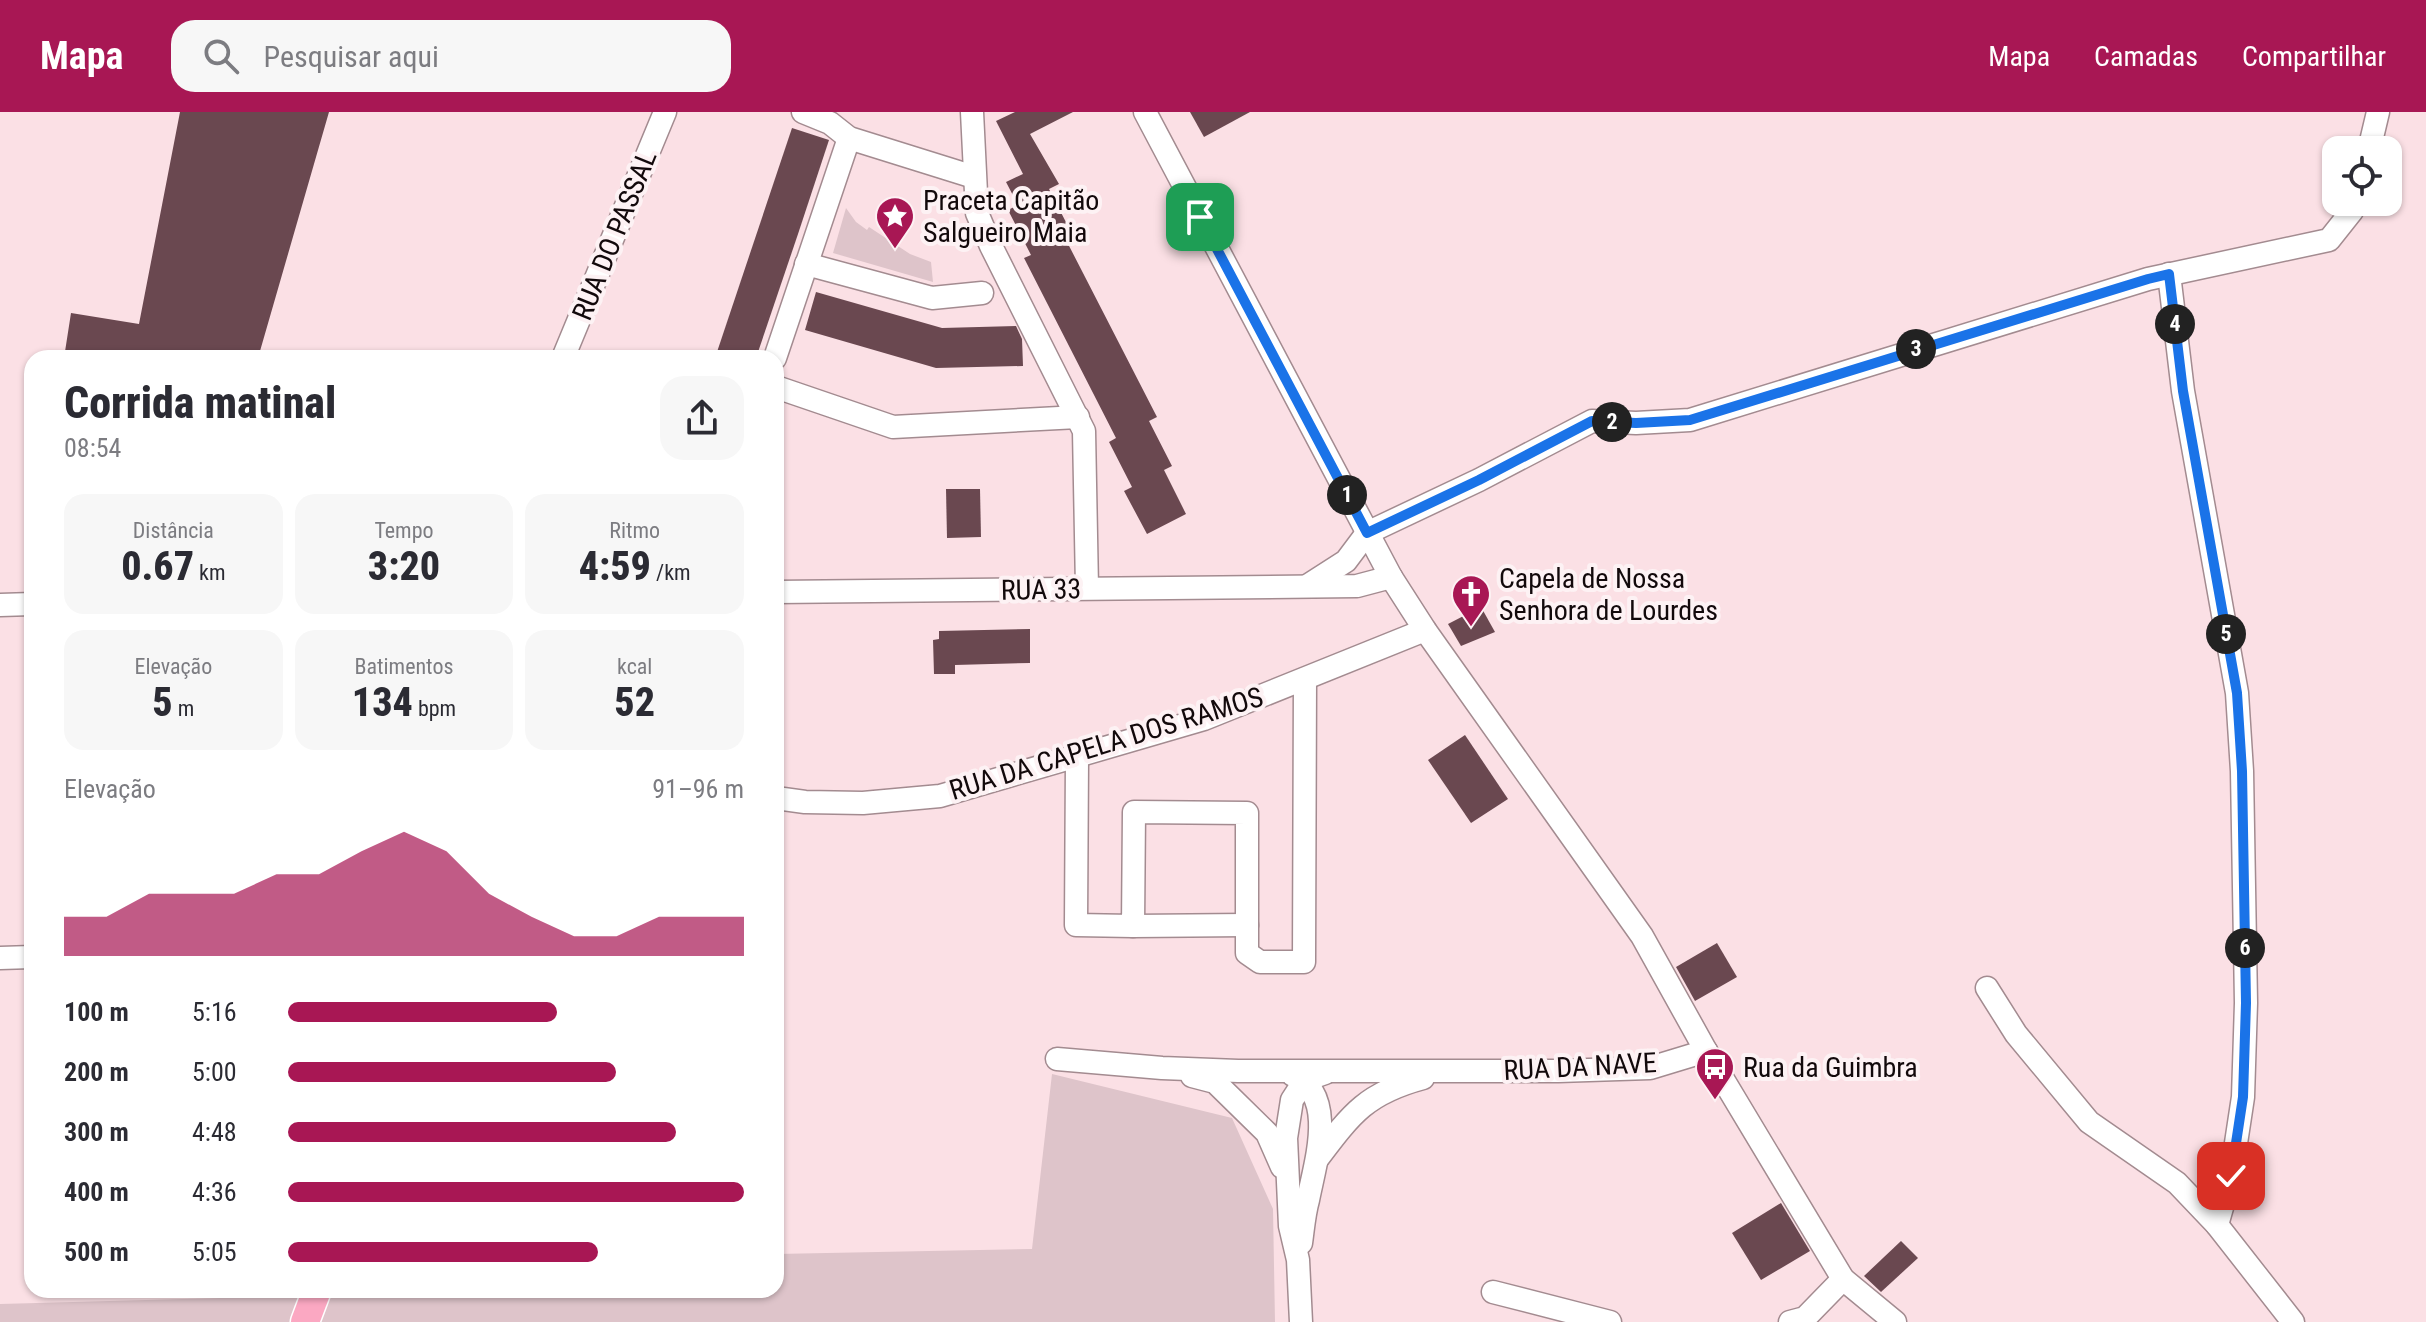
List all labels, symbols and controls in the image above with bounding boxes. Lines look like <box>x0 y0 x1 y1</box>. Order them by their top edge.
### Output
search box <box>171 20 731 92</box>
text: Mapa <box>40 34 123 78</box>
icon: search <box>199 34 243 78</box>
text: Pesquisar aqui <box>263 39 439 74</box>
text: Mapa <box>1988 40 2050 73</box>
text: Camadas <box>2094 40 2198 73</box>
text: Compartilhar <box>2242 40 2386 73</box>
map controls <box>2322 136 2402 216</box>
button: locate <box>2322 136 2402 216</box>
street label: RUA DO PASSAL <box>565 145 664 325</box>
pin <box>1166 183 1234 251</box>
place label: Praceta Capitão Salgueiro Maia <box>923 184 1099 249</box>
place icon: Praceta Capitão Salgueiro Maia <box>874 195 916 250</box>
icon: arrive <box>1178 195 1222 239</box>
pin: 4 <box>2155 304 2195 344</box>
text: 4 <box>2169 311 2181 336</box>
pin: 3 <box>1896 329 1936 369</box>
text: 3 <box>1910 336 1922 361</box>
button: share <box>660 376 744 460</box>
text: Corrida matinal <box>64 377 336 429</box>
pin: 2 <box>1592 402 1632 442</box>
text: 2 <box>1606 409 1618 434</box>
text: 08:54 <box>64 433 121 463</box>
pin: 1 <box>1327 475 1367 515</box>
text: 1 <box>1341 482 1353 507</box>
text: Distância <box>133 518 214 543</box>
text: Tempo <box>374 518 434 543</box>
text: Ritmo <box>609 518 660 543</box>
text: 0.67 <box>121 543 194 590</box>
text: 3:20 <box>368 543 440 590</box>
text: 4:59 <box>579 543 651 590</box>
text: km <box>194 560 226 585</box>
text: /km <box>651 560 691 585</box>
place label: Capela de Nossa Senhora de Lourdes <box>1499 562 1718 627</box>
street label: RUA 33 <box>1000 572 1082 607</box>
church icon: Capela de Nossa Senhora de Lourdes <box>1450 573 1492 628</box>
pin: 5 <box>2206 614 2246 654</box>
text: 5 <box>2220 621 2232 646</box>
text: Elevação <box>134 654 212 679</box>
text: Batimentos <box>354 654 454 679</box>
text: kcal <box>617 654 652 679</box>
text: 5 <box>152 679 173 726</box>
text: 134 <box>352 679 413 726</box>
text: 52 <box>614 679 655 726</box>
street label: RUA DA CAPELA DOS RAMOS <box>945 680 1267 807</box>
text: m <box>173 696 194 721</box>
text: bpm <box>413 696 456 721</box>
text: Elevação <box>64 774 156 804</box>
text: 91–96 m <box>652 774 744 804</box>
pin: 6 <box>2225 928 2265 968</box>
text: 6 <box>2239 935 2251 960</box>
text: 100 m <box>64 997 129 1027</box>
text: 5:16 <box>192 997 237 1027</box>
street label: RUA DA NAVE <box>1503 1046 1657 1087</box>
bus stop icon: Rua da Guimbra <box>1694 1046 1736 1101</box>
place label: Rua da Guimbra <box>1743 1051 1918 1084</box>
text: 200 m <box>64 1057 129 1087</box>
text: 5:00 <box>192 1057 237 1087</box>
text: 300 m <box>64 1117 129 1147</box>
text: 4:48 <box>192 1117 237 1147</box>
pin <box>2197 1142 2265 1210</box>
icon: check <box>2209 1154 2253 1198</box>
text: 400 m <box>64 1177 129 1207</box>
text: 4:36 <box>192 1177 237 1207</box>
text: 500 m <box>64 1237 129 1267</box>
text: 5:05 <box>192 1237 237 1267</box>

